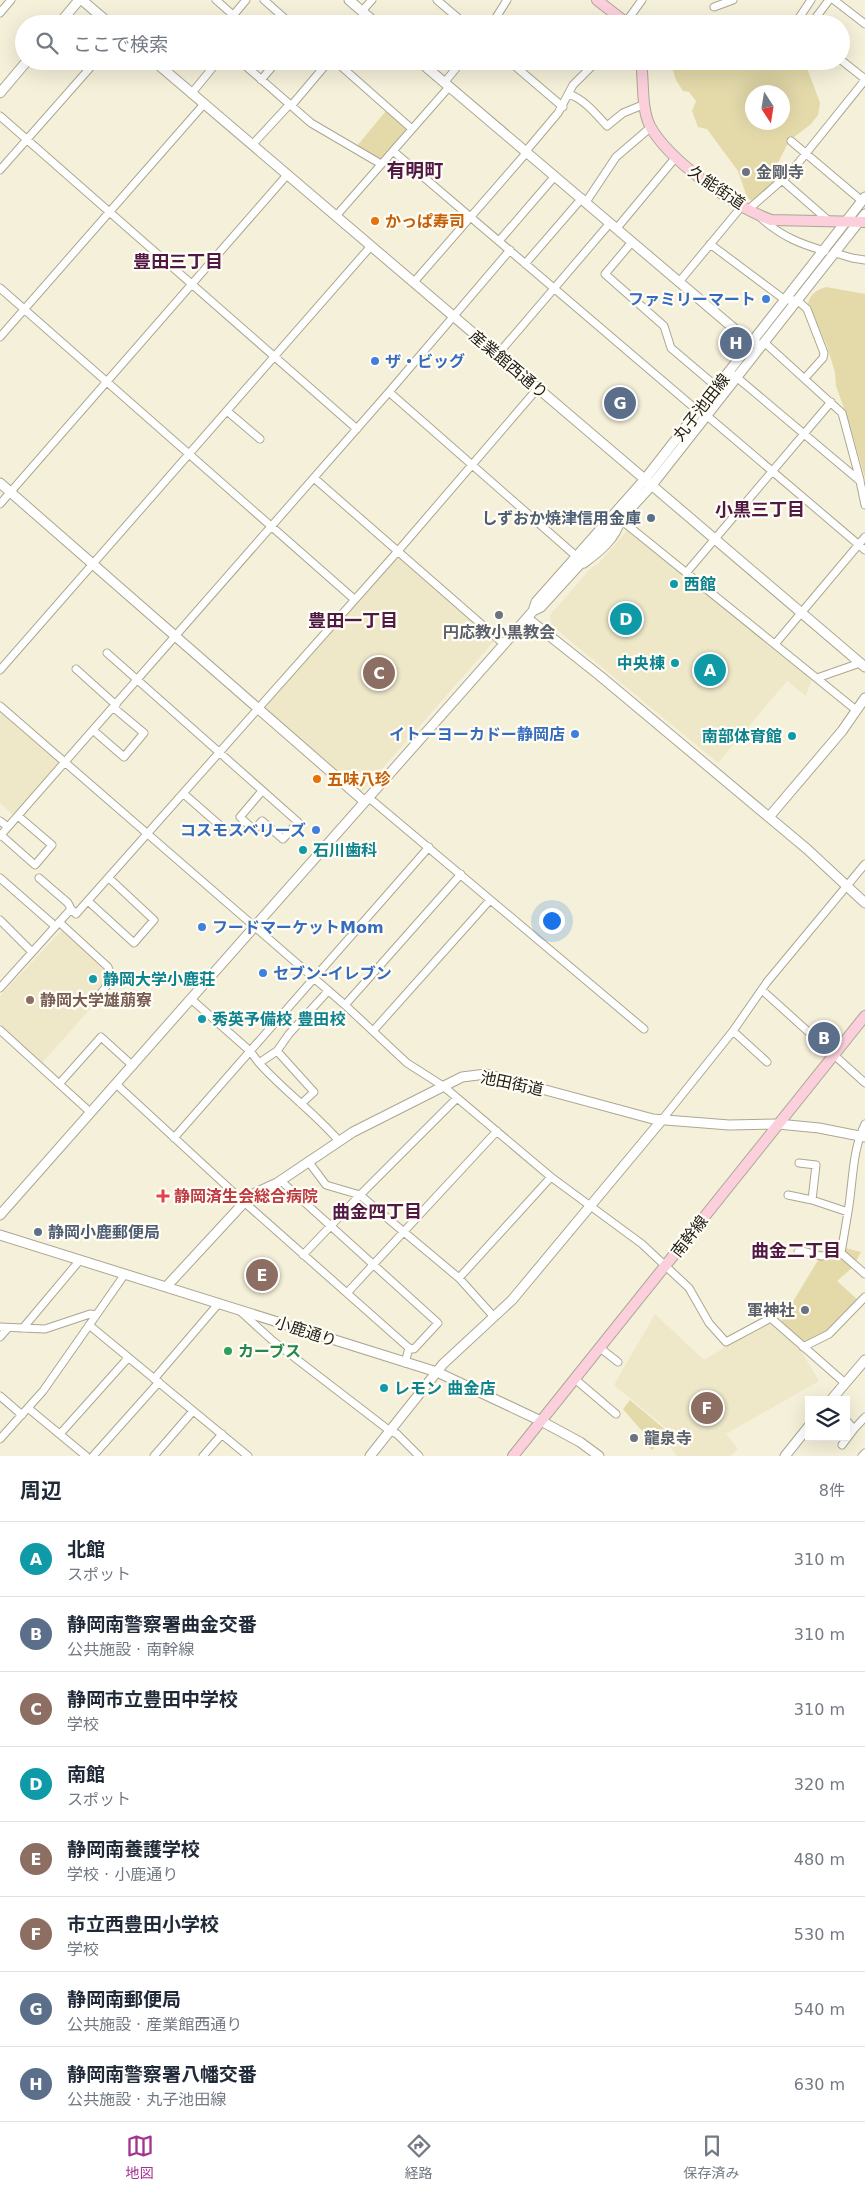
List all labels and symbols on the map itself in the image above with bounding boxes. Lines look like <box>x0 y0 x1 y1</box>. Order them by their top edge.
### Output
north arrow <box>745 85 790 130</box>
district label: 有明町 <box>386 159 444 181</box>
street label: 久能街道 <box>685 162 749 213</box>
place label: 金剛寺 <box>756 163 804 182</box>
marker: 金剛寺 <box>740 166 752 178</box>
place label: かっぱ寿司 <box>385 212 465 231</box>
marker: かっぱ寿司 <box>369 215 381 227</box>
district label: 豊田三丁目 <box>133 251 223 272</box>
place label: ファミリーマート <box>628 290 756 309</box>
marker: ファミリーマート <box>760 293 772 305</box>
pin: H <box>720 324 752 362</box>
street label: 産業館西通り <box>466 326 552 403</box>
place label: ザ・ビッグ <box>385 352 465 371</box>
marker: ザ・ビッグ <box>369 355 381 367</box>
street label: 丸子池田線 <box>669 370 734 445</box>
pin: G <box>604 384 636 422</box>
district label: 小黒三丁目 <box>715 499 805 520</box>
place label: しずおか焼津信用金庫 <box>481 509 641 528</box>
marker: しずおか焼津信用金庫 <box>645 512 657 524</box>
place label: 西館 <box>684 575 716 594</box>
marker: 西館 <box>668 578 680 590</box>
pin: D <box>610 600 642 638</box>
marker: 円応教小黒教会 <box>493 609 505 621</box>
district label: 豊田一丁目 <box>308 610 398 631</box>
place label: 円応教小黒教会 <box>443 623 555 642</box>
pin: A <box>694 651 726 689</box>
pin: C <box>363 654 395 692</box>
place label: 中央棟 <box>617 654 665 673</box>
marker: 中央棟 <box>669 657 681 669</box>
place label: イトーヨーカドー静岡店 <box>389 725 565 744</box>
place label: 南部体育館 <box>702 727 782 746</box>
marker: イトーヨーカドー静岡店 <box>569 728 581 740</box>
marker: 南部体育館 <box>786 730 798 742</box>
place label: 五味八珍 <box>327 770 391 789</box>
marker: 五味八珍 <box>311 773 323 785</box>
place label: コスモスベリーズ <box>180 821 306 840</box>
marker: コスモスベリーズ <box>310 824 322 836</box>
place label: 石川歯科 <box>313 841 377 860</box>
marker: 石川歯科 <box>297 844 309 856</box>
your location <box>539 908 565 934</box>
place label: フードマーケットMom <box>212 918 384 937</box>
marker: フードマーケットMom <box>196 921 208 933</box>
place label: セブン-イレブン <box>273 964 392 983</box>
marker: セブン-イレブン <box>257 967 269 979</box>
place label: 静岡大学小鹿荘 <box>103 970 215 989</box>
marker: 静岡大学小鹿荘 <box>87 973 99 985</box>
place label: 静岡大学雄萠寮 <box>40 991 152 1010</box>
marker: 静岡大学雄萠寮 <box>24 994 36 1006</box>
place label: 秀英予備校 豊田校 <box>212 1010 346 1029</box>
marker: 秀英予備校 豊田校 <box>196 1013 208 1025</box>
pin: B <box>808 1019 840 1057</box>
street label: 池田街道 <box>479 1068 545 1099</box>
place label: 静岡済生会総合病院 <box>174 1187 318 1206</box>
marker: 静岡済生会総合病院 <box>156 1189 170 1203</box>
district label: 曲金四丁目 <box>332 1201 422 1222</box>
street label: 南幹線 <box>667 1212 712 1261</box>
place label: 静岡小鹿郵便局 <box>48 1223 160 1242</box>
marker: 静岡小鹿郵便局 <box>32 1226 44 1238</box>
district label: 曲金二丁目 <box>751 1240 841 1261</box>
pin: E <box>246 1256 278 1294</box>
place label: 軍神社 <box>747 1301 795 1320</box>
marker: 軍神社 <box>799 1304 811 1316</box>
street label: 小鹿通り <box>272 1313 339 1350</box>
place label: カーブス <box>238 1342 301 1361</box>
marker: カーブス <box>222 1345 234 1357</box>
place label: レモン 曲金店 <box>394 1379 496 1398</box>
marker: レモン 曲金店 <box>378 1382 390 1394</box>
pin: F <box>691 1389 723 1427</box>
place label: 龍泉寺 <box>644 1429 692 1448</box>
marker: 龍泉寺 <box>628 1432 640 1444</box>

